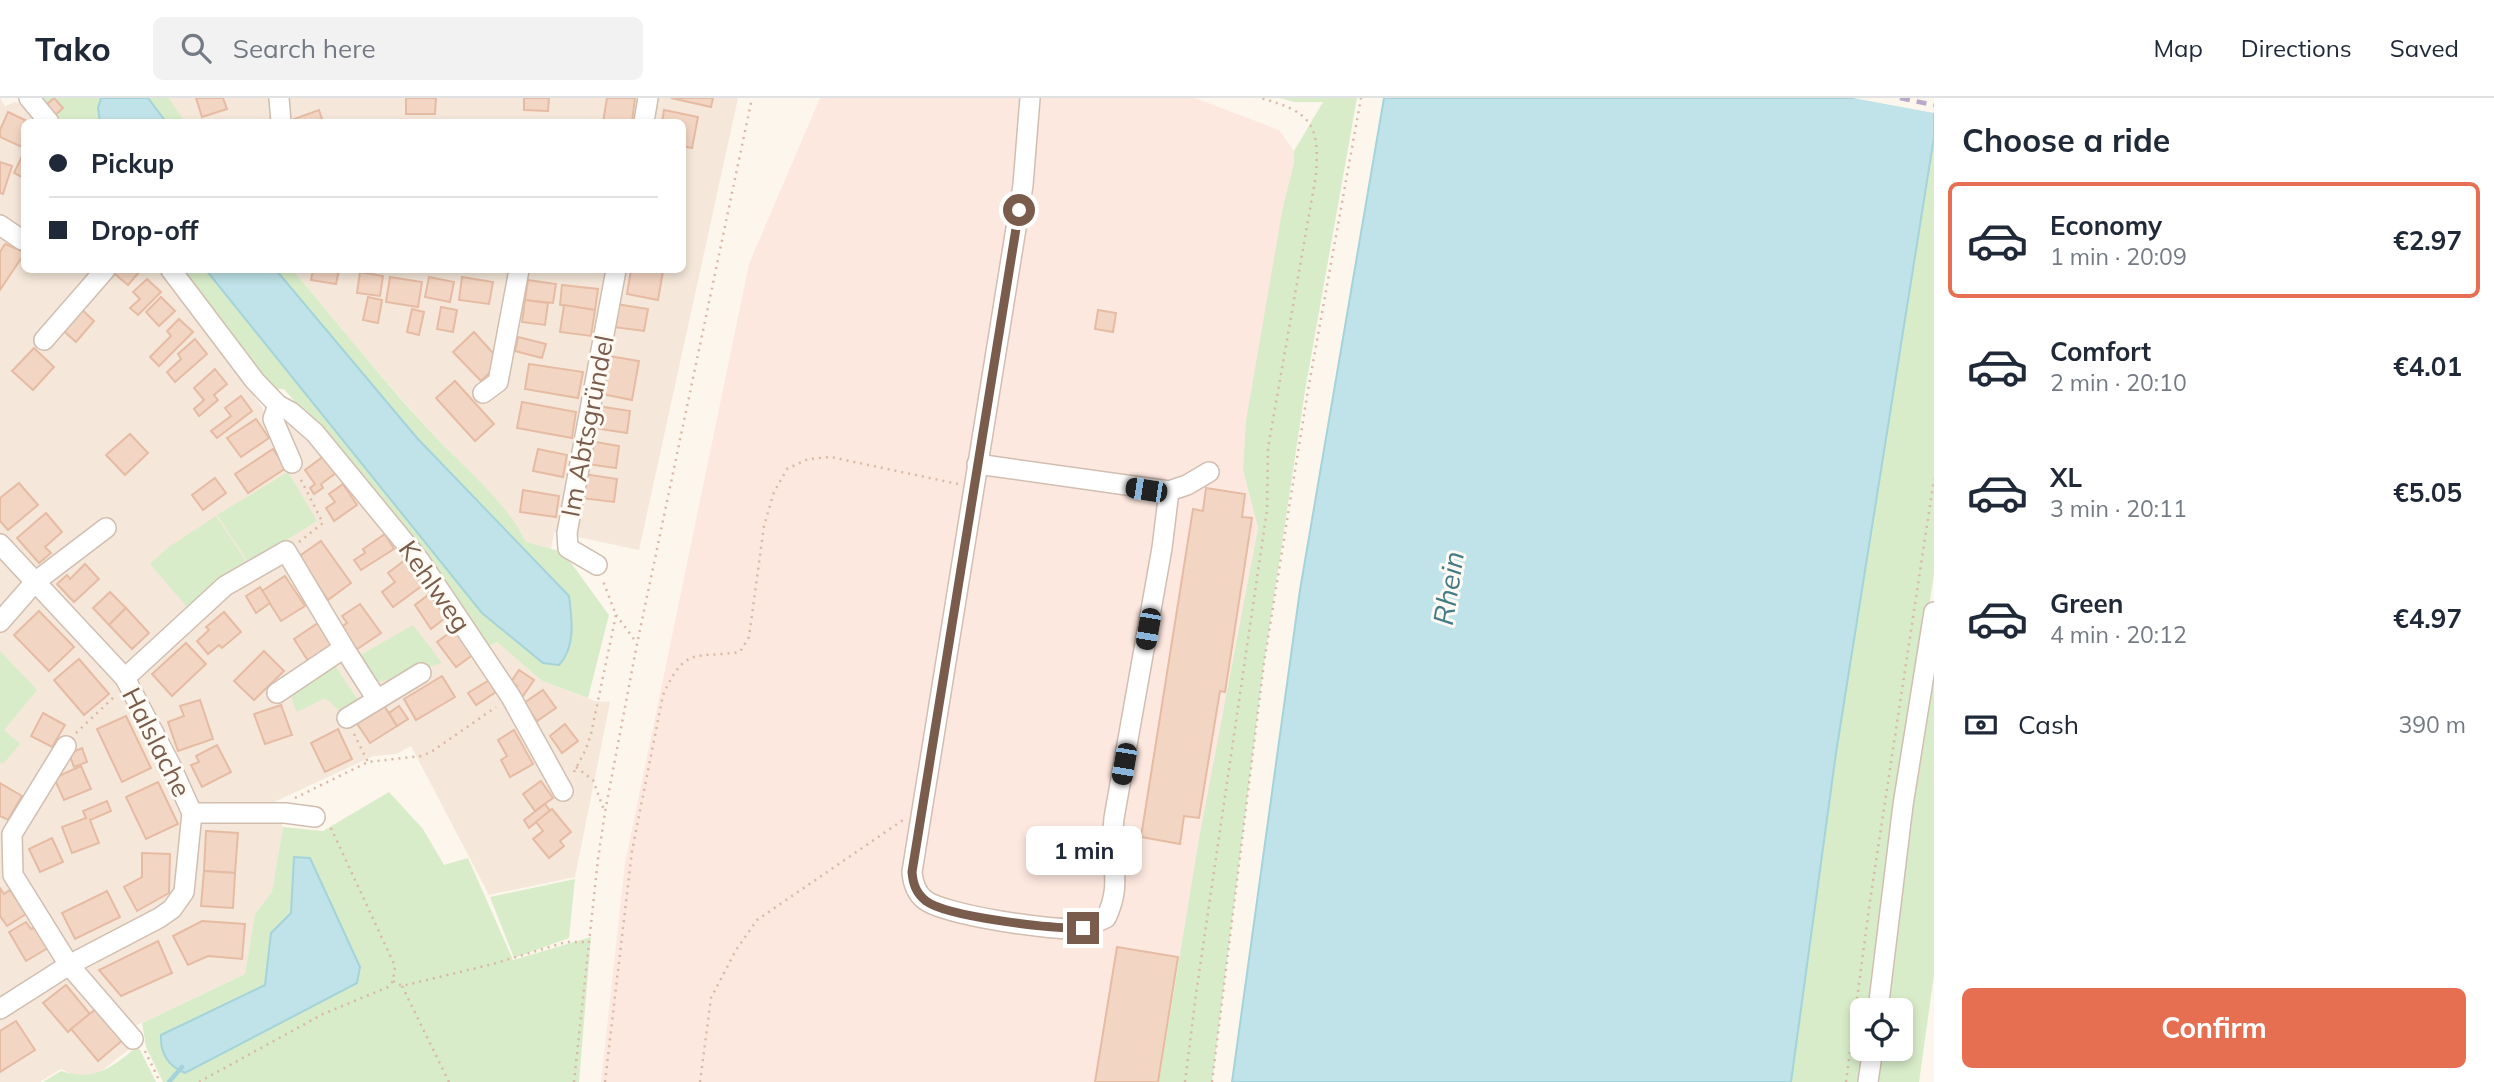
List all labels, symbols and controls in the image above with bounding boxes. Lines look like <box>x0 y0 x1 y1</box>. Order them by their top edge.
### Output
search box <box>153 17 643 80</box>
text: Tako <box>35 28 111 69</box>
icon: search <box>177 29 215 67</box>
text: Search here <box>233 32 376 65</box>
text: Map <box>2153 33 2203 63</box>
text: Directions <box>2241 33 2352 63</box>
text: Saved <box>2390 33 2459 63</box>
text: Choose a ride <box>1962 120 2170 160</box>
text: Pickup <box>91 147 174 180</box>
route start <box>1003 194 1035 226</box>
icon: car <box>1966 209 2029 272</box>
text: Economy <box>2050 209 2162 242</box>
text: Drop-off <box>91 214 198 247</box>
text: €2.97 <box>2393 224 2462 257</box>
text: 1 min · 20:09 <box>2050 242 2187 271</box>
street label: Im Abtsgründel <box>553 332 621 520</box>
icon: car <box>1966 335 2029 398</box>
text: Comfort <box>2050 335 2151 368</box>
text: €4.01 <box>2393 350 2462 383</box>
text: 2 min · 20:10 <box>2050 368 2187 397</box>
icon: car <box>1966 461 2029 524</box>
text: XL <box>2050 461 2082 494</box>
car <box>1124 476 1169 504</box>
text: €5.05 <box>2393 476 2462 509</box>
text: 3 min · 20:11 <box>2050 494 2187 523</box>
street label: Kehlweg <box>392 534 478 638</box>
water label: Rhein <box>1425 549 1471 627</box>
icon: car <box>1966 587 2029 650</box>
text: Green <box>2050 587 2123 620</box>
text: €4.97 <box>2393 602 2462 635</box>
car <box>1135 606 1162 652</box>
text: 4 min · 20:12 <box>2050 620 2187 649</box>
street label: Halslache <box>115 682 199 802</box>
icon: cash <box>1962 706 2000 744</box>
text: Cash <box>2018 708 2079 741</box>
text: 390 m <box>2398 710 2466 739</box>
car <box>1111 741 1138 787</box>
callout: 1 min <box>1025 826 1141 876</box>
text: 1 min <box>1054 836 1114 865</box>
route end <box>1067 912 1099 944</box>
button: Confirm <box>1962 988 2466 1068</box>
map controls <box>1850 998 1913 1061</box>
button: locate <box>1850 998 1913 1061</box>

